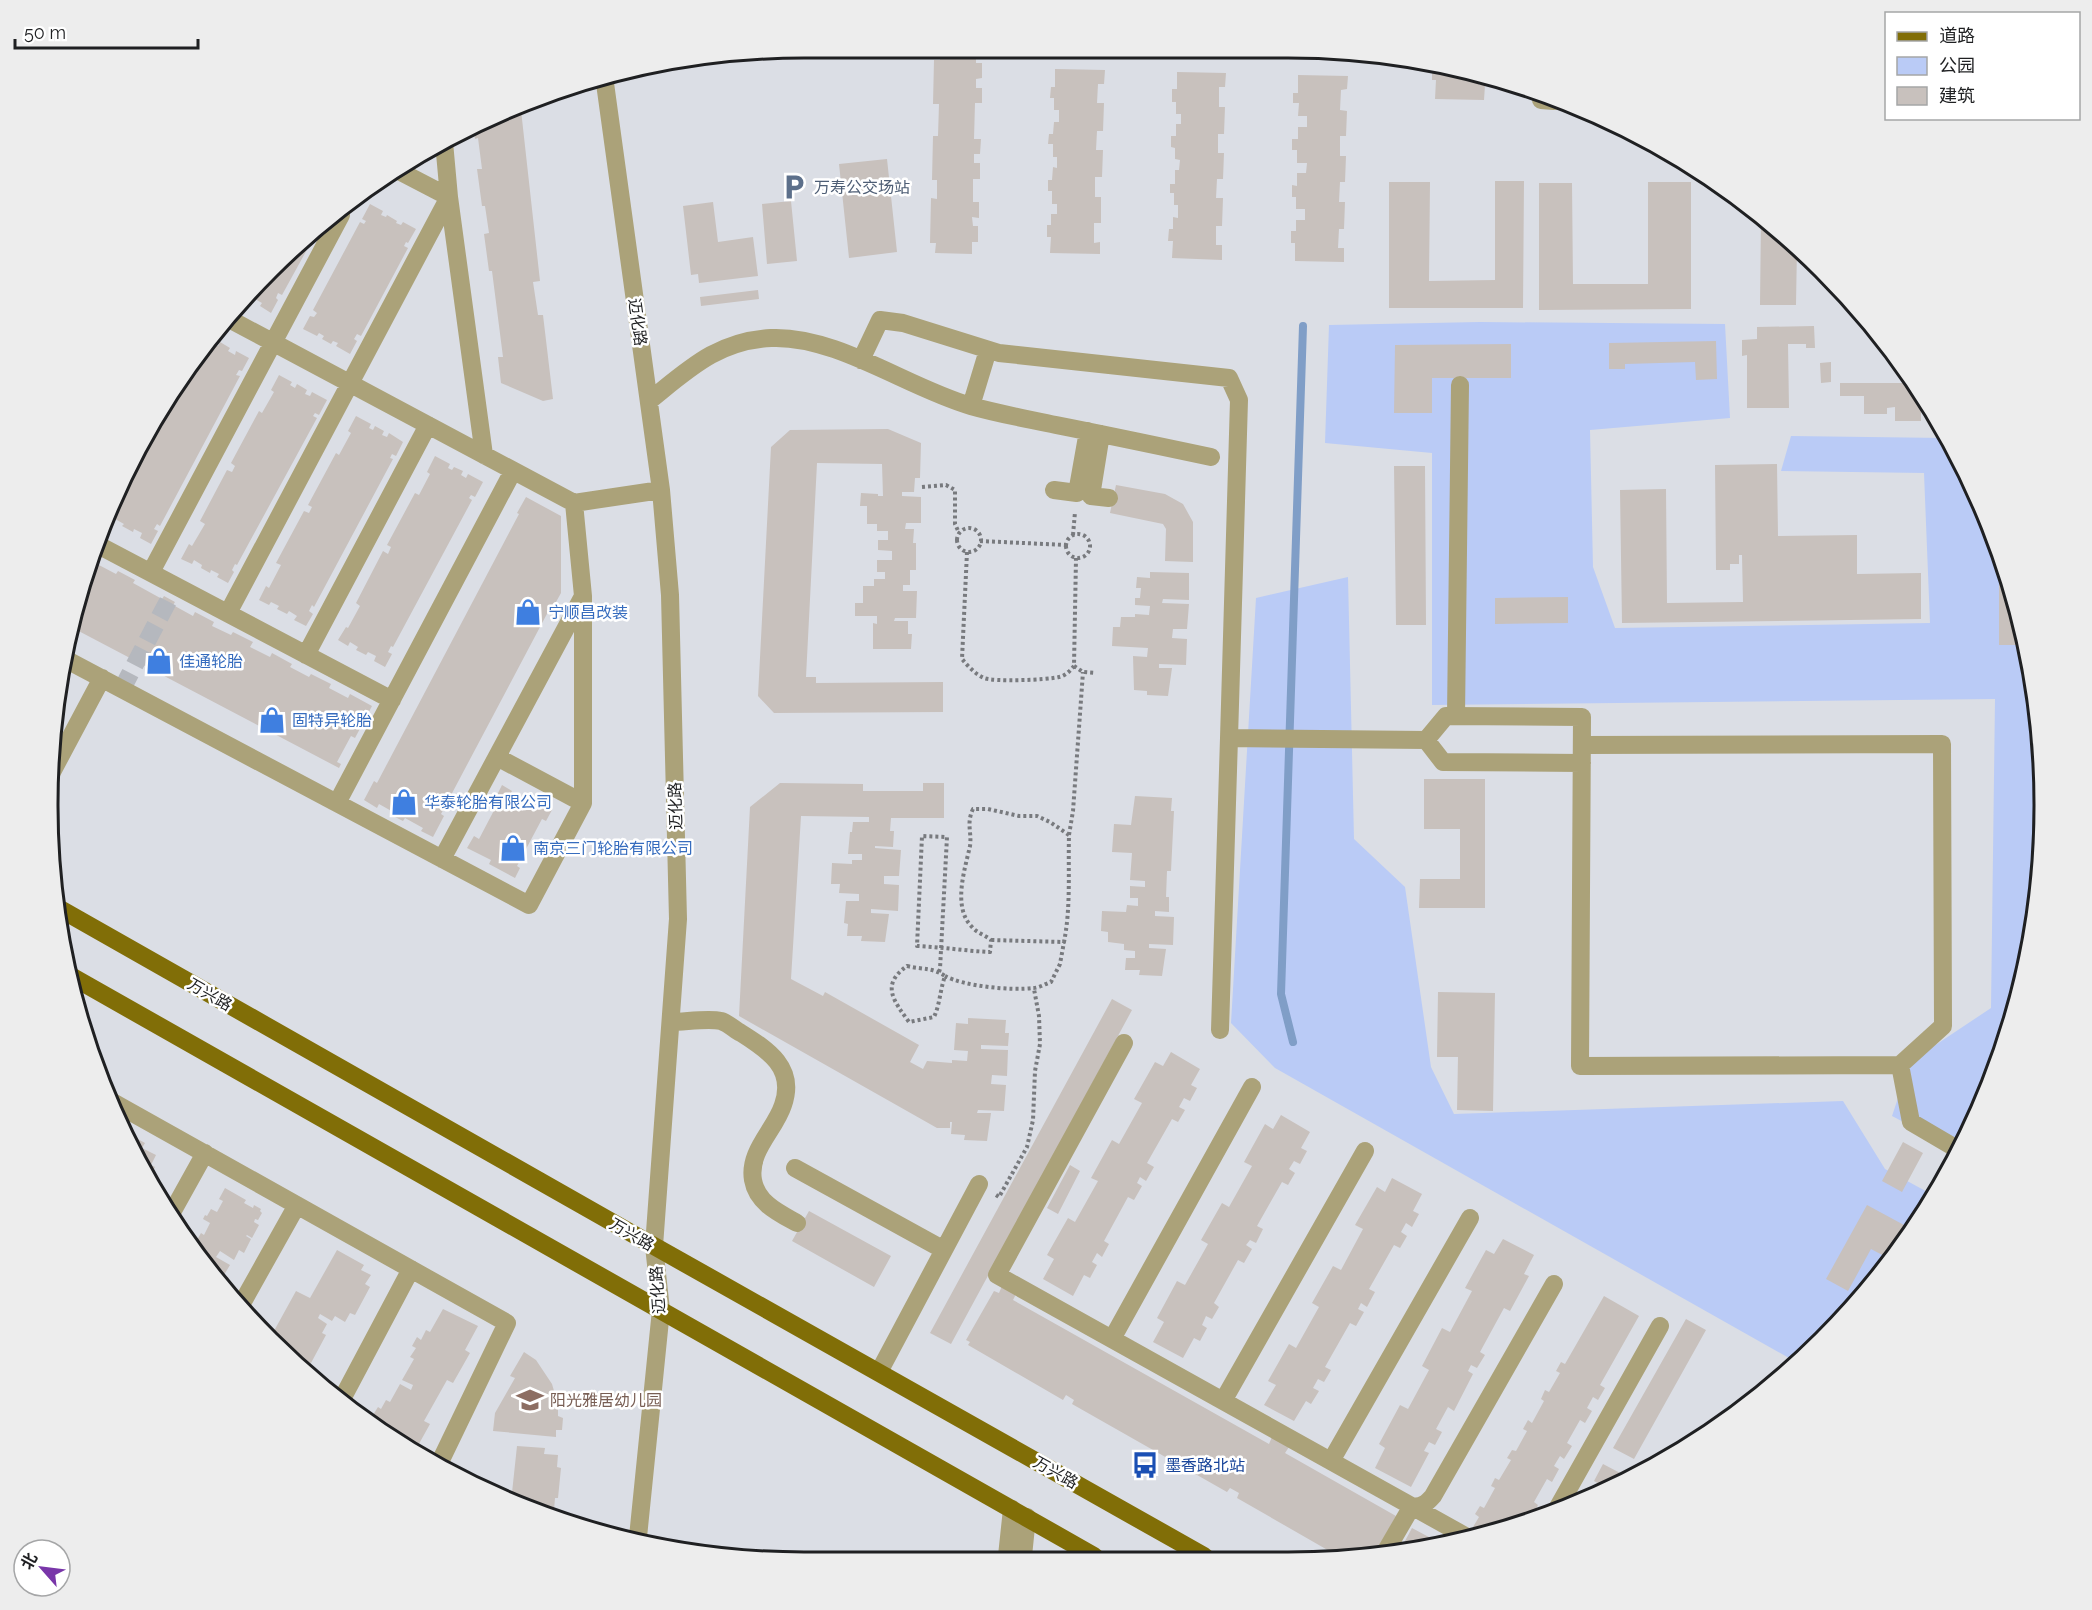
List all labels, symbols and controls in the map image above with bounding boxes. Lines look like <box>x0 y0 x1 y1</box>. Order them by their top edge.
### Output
scale bar <box>15 12 198 50</box>
legend <box>1885 12 2080 120</box>
text: 50 m <box>24 22 66 43</box>
text: 道路 <box>1939 25 1975 46</box>
text: 公园 <box>1939 55 1975 76</box>
text: 建筑 <box>1939 85 1975 106</box>
parking icon: 万寿公交场站 <box>779 172 809 202</box>
place label: 万寿公交场站 <box>814 178 910 197</box>
street label: 迈化路 <box>625 297 650 347</box>
shop icon: 宁顺昌改装 <box>513 597 543 627</box>
place label: 宁顺昌改装 <box>548 603 628 622</box>
shop icon: 佳通轮胎 <box>144 646 174 676</box>
place label: 佳通轮胎 <box>179 652 243 671</box>
shop icon: 固特异轮胎 <box>257 705 287 735</box>
place label: 固特异轮胎 <box>292 711 372 730</box>
street label: 迈化路 <box>665 782 686 830</box>
shop icon: 华泰轮胎有限公司 <box>389 787 419 817</box>
place label: 华泰轮胎有限公司 <box>424 793 552 812</box>
shop icon: 南京三门轮胎有限公司 <box>498 833 528 863</box>
place label: 南京三门轮胎有限公司 <box>533 839 693 858</box>
street label: 万兴路 <box>184 974 235 1015</box>
street label: 万兴路 <box>606 1214 657 1255</box>
street label: 迈化路 <box>646 1265 669 1315</box>
school or university icon: 阳光雅居幼儿园 <box>515 1385 545 1415</box>
place label: 阳光雅居幼儿园 <box>550 1391 662 1410</box>
bus stop icon: 墨香路北站 <box>1130 1450 1160 1480</box>
street label: 万兴路 <box>1030 1452 1081 1492</box>
place label: 墨香路北站 <box>1165 1456 1245 1475</box>
north arrow <box>12 1538 72 1598</box>
text: 北 <box>17 1550 41 1573</box>

